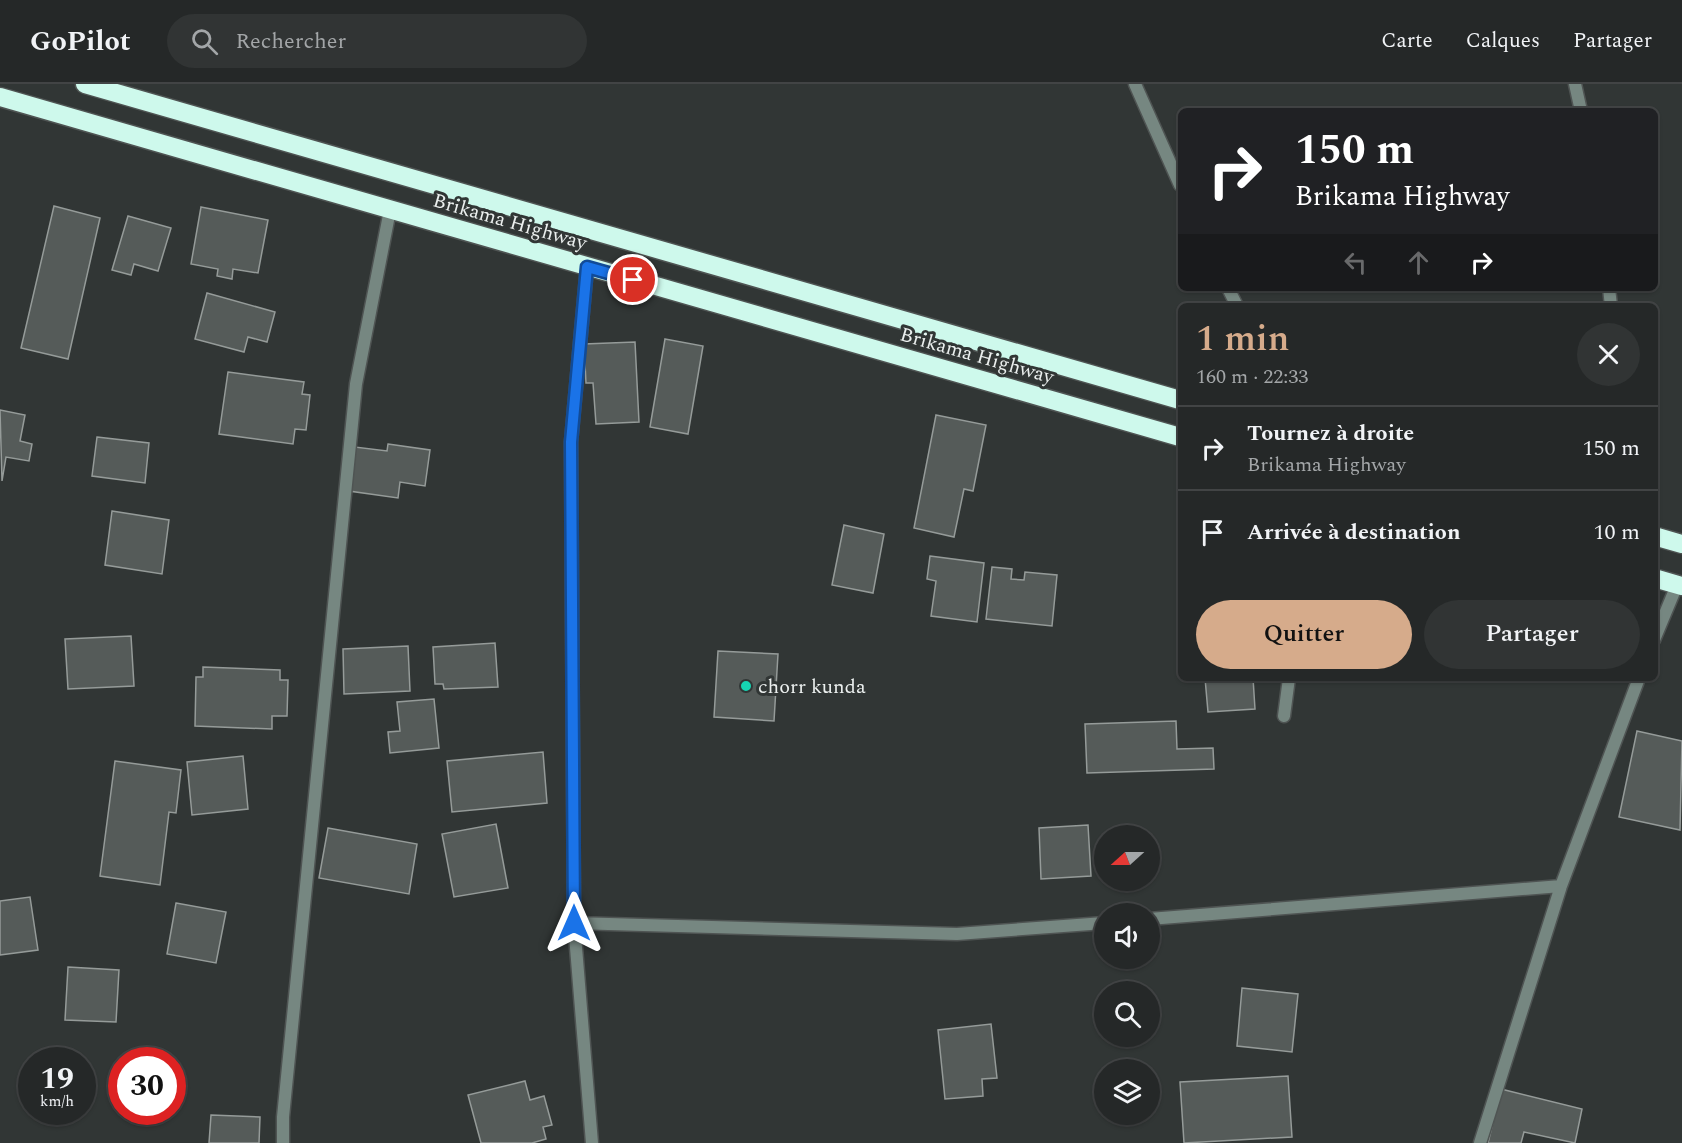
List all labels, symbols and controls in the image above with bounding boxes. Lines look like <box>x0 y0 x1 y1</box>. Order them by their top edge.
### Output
search box <box>167 14 587 68</box>
text: GoPilot <box>30 20 131 63</box>
icon: search <box>188 25 221 58</box>
text: Rechercher <box>236 25 346 58</box>
text: Carte <box>1381 25 1433 57</box>
text: Calques <box>1466 25 1540 57</box>
text: Partager <box>1573 25 1652 57</box>
text: 150 m <box>1295 119 1414 182</box>
icon: right <box>1196 132 1274 210</box>
text: Brikama Highway <box>1295 176 1509 218</box>
street label: Brikama Highway <box>429 186 592 259</box>
icon: left <box>1339 246 1372 279</box>
icon: ahead <box>1402 246 1435 279</box>
icon: right <box>1465 246 1498 279</box>
pin <box>607 254 658 305</box>
icon: arrive <box>616 263 649 296</box>
text: 1 min <box>1196 312 1289 367</box>
street label: Brikama Highway <box>896 320 1059 393</box>
button: close <box>1577 323 1640 386</box>
text: 160 m · 22:33 <box>1196 362 1308 392</box>
text: Tournez à droite <box>1247 417 1414 450</box>
icon: right <box>1196 432 1229 465</box>
text: 150 m <box>1583 432 1640 465</box>
text: Brikama Highway <box>1247 450 1406 480</box>
icon: arrive <box>1196 516 1229 549</box>
text: Arrivée à destination <box>1247 516 1461 549</box>
text: 10 m <box>1594 516 1640 549</box>
button: Quitter <box>1196 600 1412 669</box>
button: Partager <box>1424 600 1640 669</box>
place label: chorr kunda <box>758 672 866 702</box>
marker: chorr kunda <box>739 679 753 693</box>
north arrow <box>1094 825 1160 891</box>
map controls <box>1094 825 1160 1125</box>
position arrow <box>542 891 606 955</box>
button: sound <box>1094 903 1160 969</box>
button: search <box>1094 981 1160 1047</box>
speed limit sign: 30 <box>108 1047 186 1125</box>
text: 19 <box>40 1056 74 1102</box>
button: layers <box>1094 1059 1160 1125</box>
text: km/h <box>40 1090 74 1113</box>

